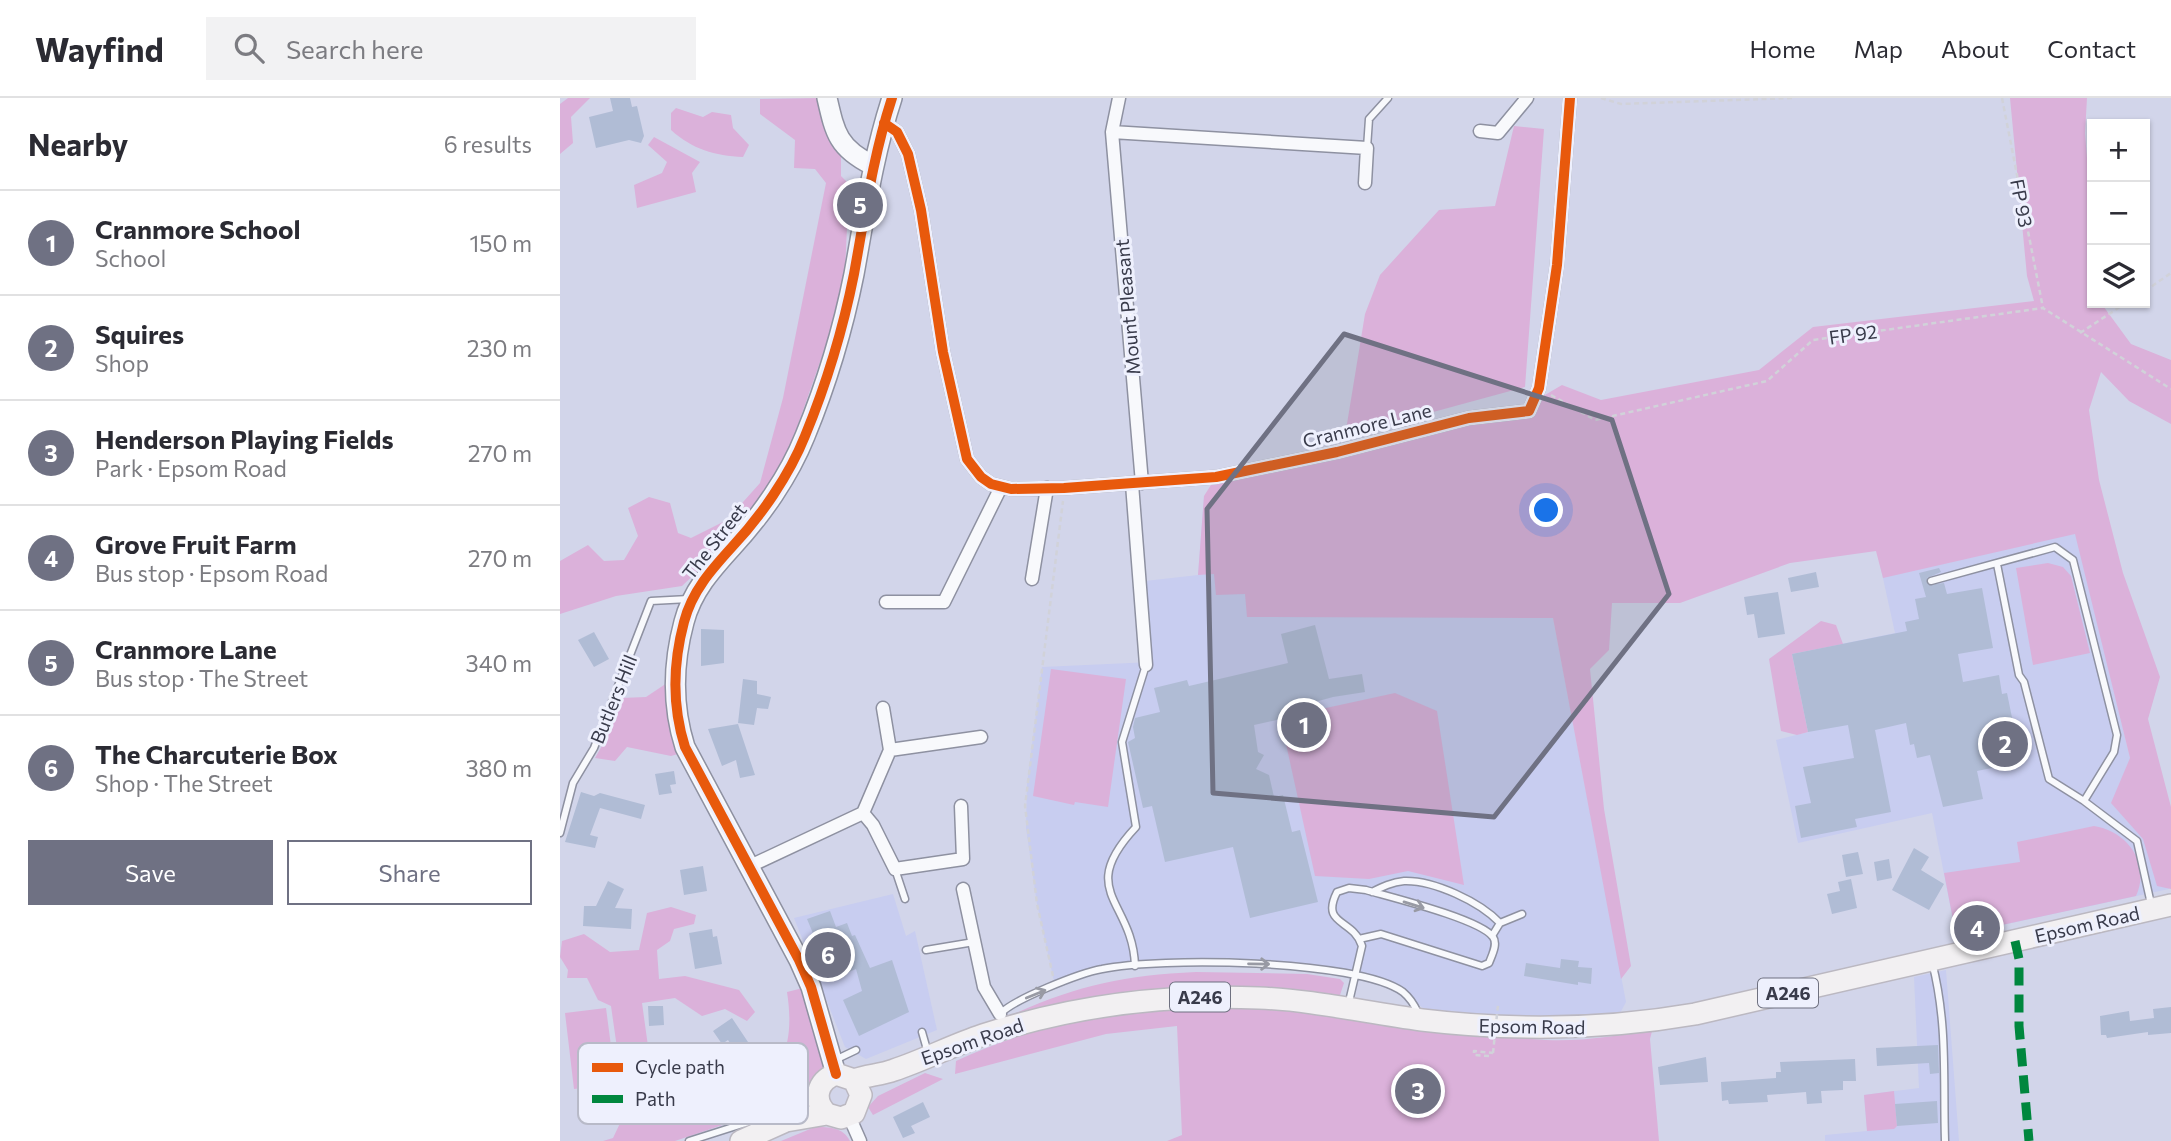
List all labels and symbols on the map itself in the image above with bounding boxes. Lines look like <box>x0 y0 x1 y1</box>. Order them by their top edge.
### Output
street label: FP 93 <box>2006 177 2038 229</box>
pin: 5 <box>837 179 883 231</box>
street label: Mount Pleasant <box>1110 238 1144 376</box>
street label: FP 92 <box>1827 319 1879 349</box>
street label: Cranmore Lane <box>1300 398 1434 452</box>
your location <box>1529 493 1563 527</box>
street label: The Street <box>677 498 751 584</box>
street label: Butlers Hill <box>585 651 641 747</box>
pin: 1 <box>1281 699 1327 751</box>
pin: 2 <box>1982 718 2028 770</box>
one-way arrow <box>1403 899 1425 912</box>
street label: Epsom Road <box>2032 901 2142 947</box>
pin: 4 <box>1954 902 2000 954</box>
pin: 6 <box>805 929 851 981</box>
one-way arrow <box>1247 958 1270 971</box>
road number: A246 <box>1758 978 1818 1008</box>
road number: A246 <box>1170 982 1230 1012</box>
one-way arrow <box>1024 986 1046 999</box>
street label: Epsom Road <box>918 1013 1026 1069</box>
street label: Epsom Road <box>1478 1014 1586 1038</box>
legend <box>578 1043 808 1124</box>
text: Cycle path <box>635 1055 725 1078</box>
pin: 3 <box>1395 1065 1441 1117</box>
text: Path <box>635 1087 676 1110</box>

